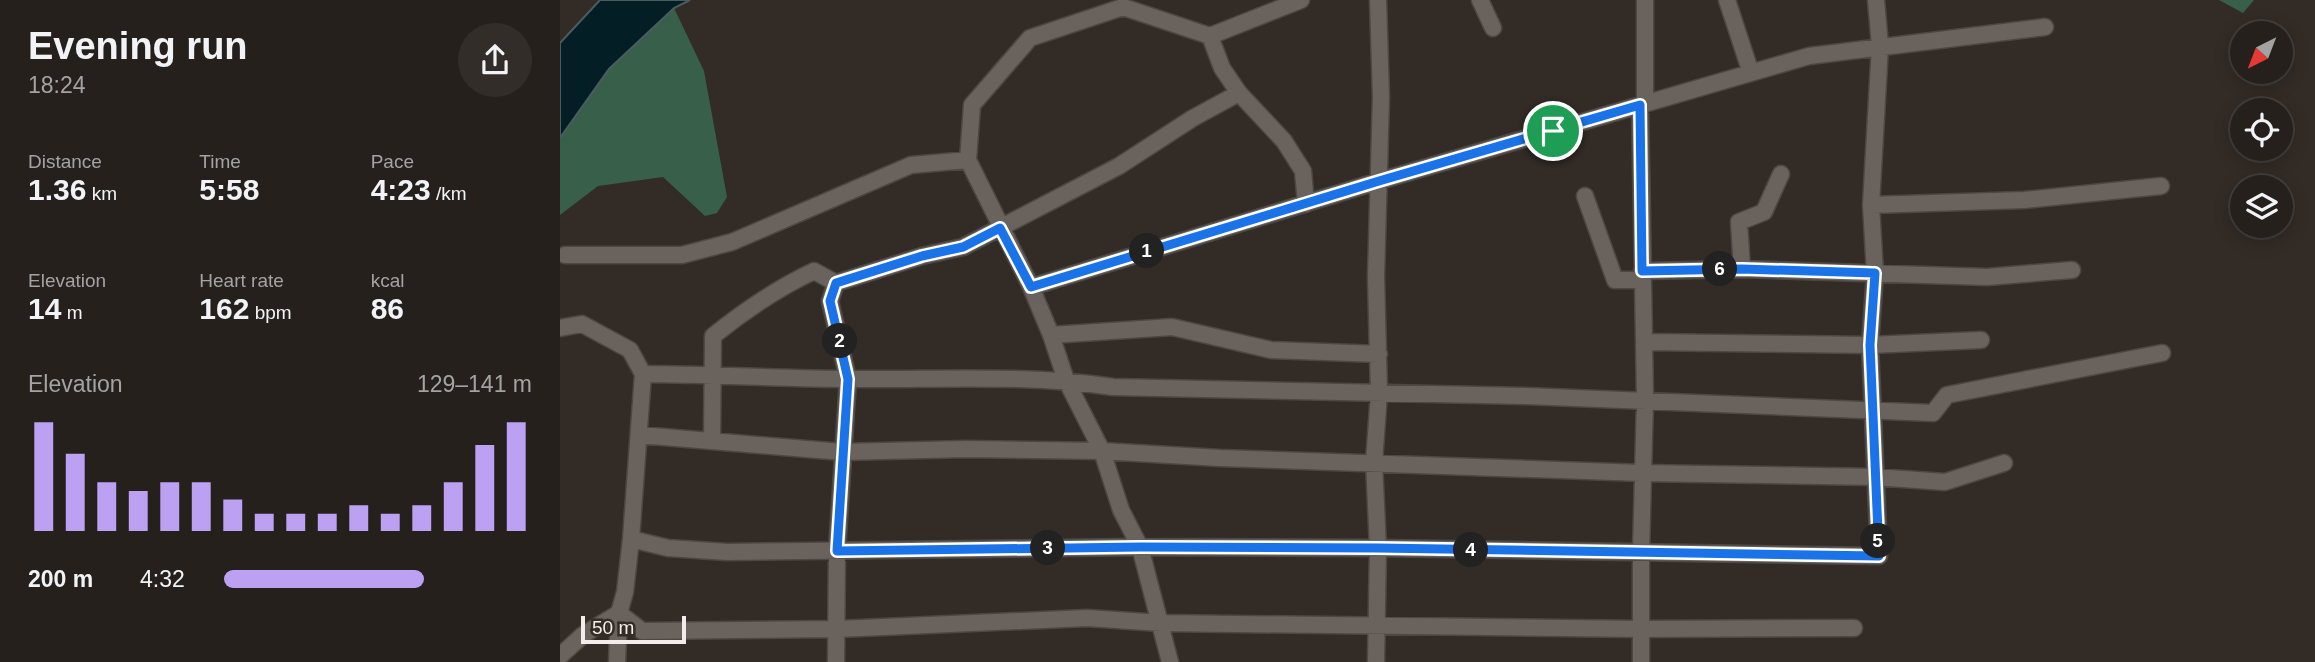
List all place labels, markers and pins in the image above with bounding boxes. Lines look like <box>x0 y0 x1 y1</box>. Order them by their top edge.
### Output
pin <box>1523 101 1583 161</box>
pin: 1 <box>1130 233 1164 268</box>
pin: 6 <box>1702 252 1738 286</box>
pin: 2 <box>822 324 858 358</box>
pin: 5 <box>1860 524 1896 558</box>
pin: 3 <box>1030 530 1065 566</box>
pin: 4 <box>1454 532 1488 568</box>

